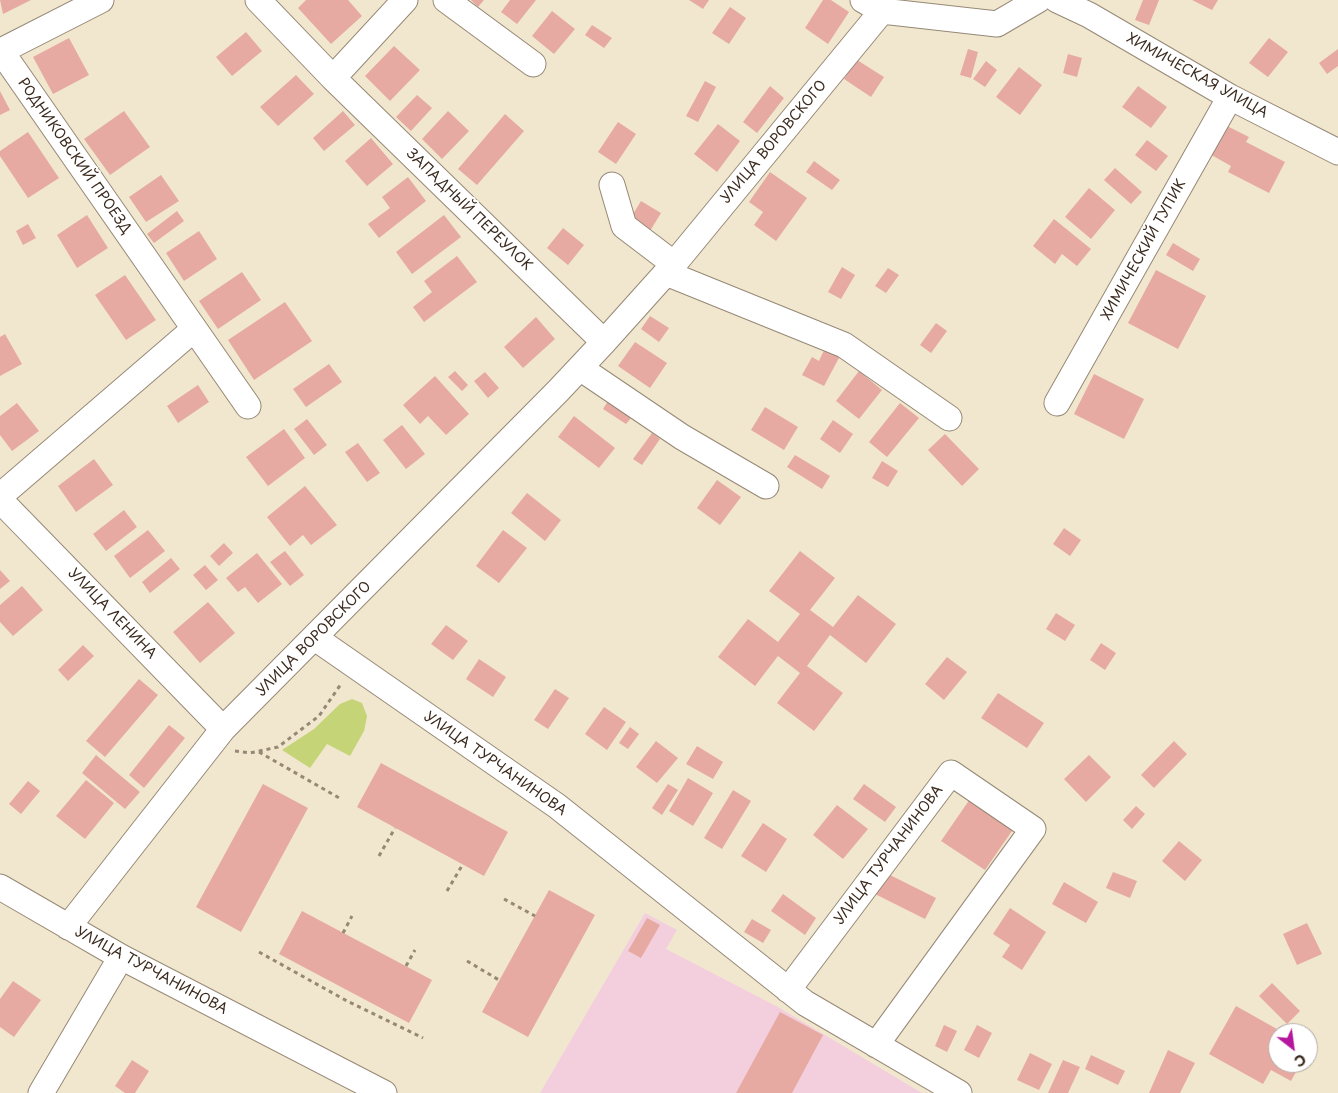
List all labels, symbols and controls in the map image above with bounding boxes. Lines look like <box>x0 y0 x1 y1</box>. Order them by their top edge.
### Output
street label: ХИМИЧЕСКАЯ УЛИЦА <box>1123 30 1271 122</box>
street label: РОДНИКОВСКИЙ ПРОЕЗД <box>14 75 134 237</box>
street label: УЛИЦА ВОРОВСКОГО <box>718 77 830 207</box>
street label: ЗАПАДНЫЙ ПЕРЕУЛОК <box>403 146 535 274</box>
street label: ХИМИЧЕСКИЙ ТУПИК <box>1098 177 1190 323</box>
street label: УЛИЦА ЛЕНИНА <box>65 565 159 663</box>
street label: УЛИЦА ВОРОВСКОГО <box>253 578 375 700</box>
street label: УЛИЦА ТУРЧАНИНОВА <box>421 708 569 820</box>
street label: УЛИЦА ТУРЧАНИНОВА <box>831 782 947 928</box>
street label: УЛИЦА ТУРЧАНИНОВА <box>72 924 230 1018</box>
north arrow <box>1268 1023 1318 1073</box>
text: С <box>1290 1049 1310 1072</box>

